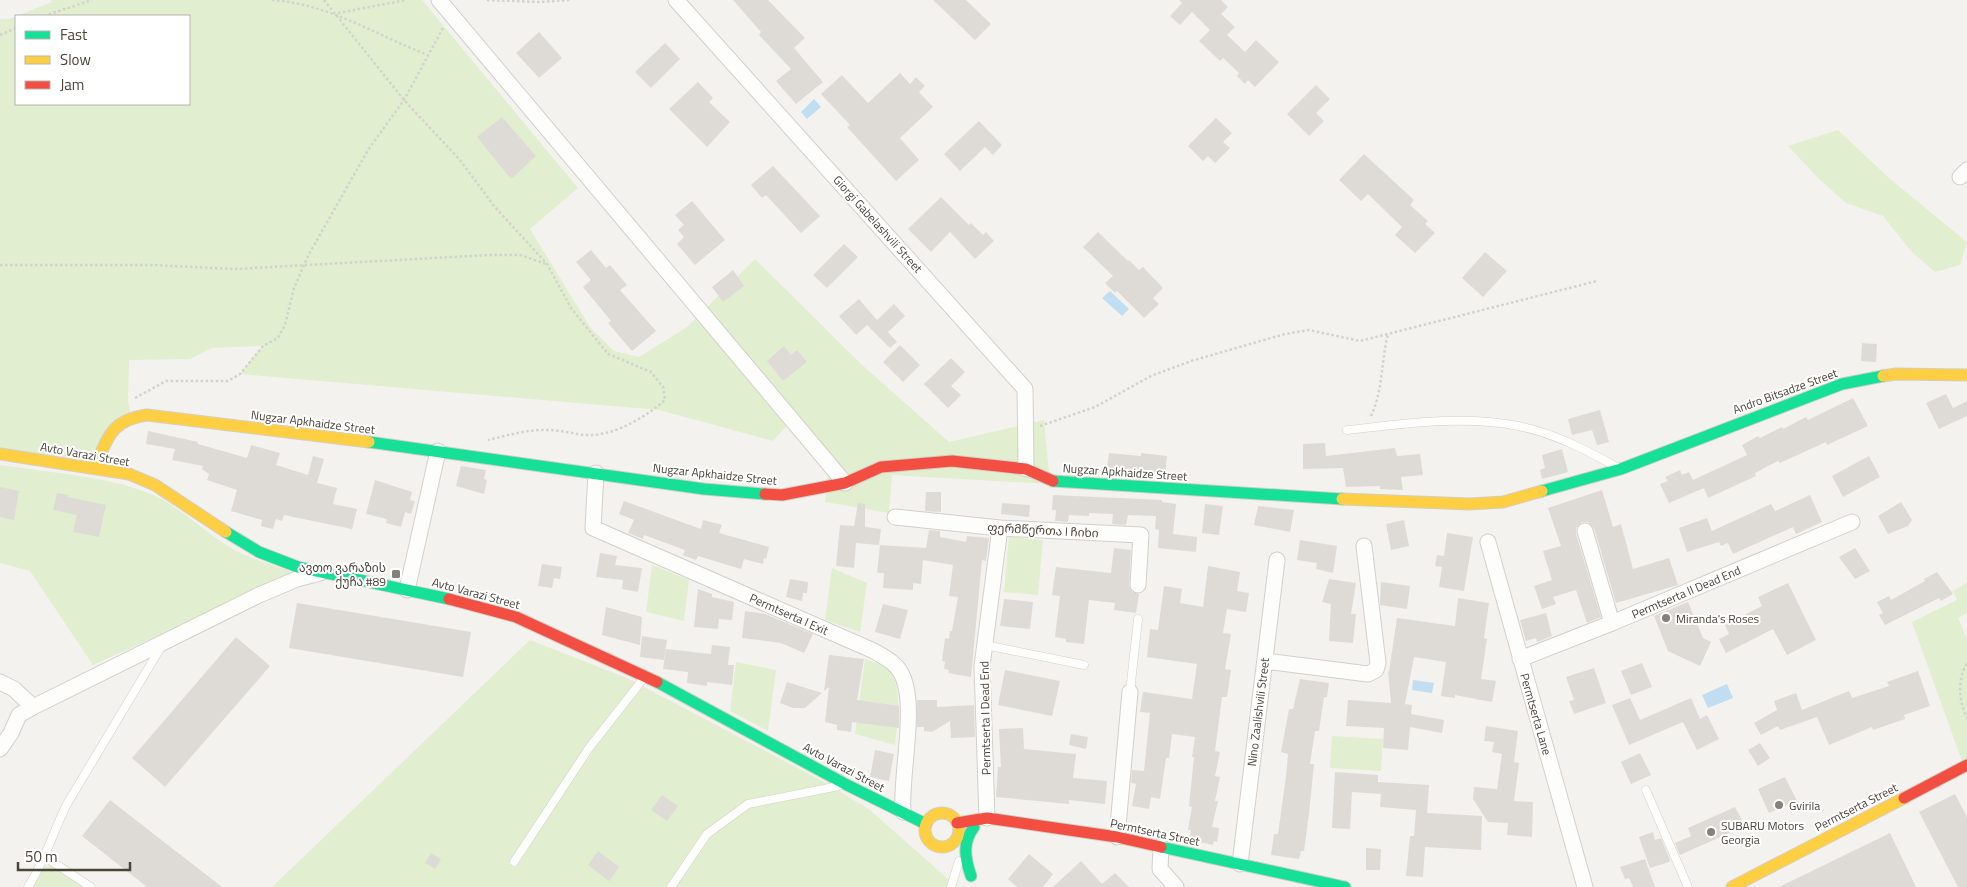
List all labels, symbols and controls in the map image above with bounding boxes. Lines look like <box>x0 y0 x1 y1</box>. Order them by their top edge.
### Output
legend <box>15 15 190 105</box>
text: Fast <box>60 23 88 46</box>
text: Slow <box>60 48 91 71</box>
text: Jam <box>60 73 84 96</box>
street label: Giorgi Gabelashvili Street <box>829 171 928 278</box>
street label: Andro Bitsadze Street <box>1730 363 1841 419</box>
street label: Nugzar Apkhaidze Street <box>250 405 377 439</box>
street label: Avto Varazi Street <box>39 437 132 471</box>
street label: Nugzar Apkhaidze Street <box>652 458 779 490</box>
street label: Nugzar Apkhaidze Street <box>1062 458 1189 486</box>
street label: ფერმწერთა I ჩიხი <box>987 518 1099 542</box>
place label: ავთო ვარაზის ქუჩა #89 <box>299 558 386 591</box>
street label: Permtserta II Dead End <box>1628 560 1744 624</box>
marker: ავთო ვარაზის ქუჩა #89 <box>390 568 402 580</box>
street label: Avto Varazi Street <box>430 572 523 614</box>
street label: Permtserta I Exit <box>746 588 832 640</box>
place label: Miranda's Roses <box>1676 609 1760 628</box>
marker: Miranda's Roses <box>1660 612 1672 624</box>
street label: Nino Zaalishvili Street <box>1242 656 1274 767</box>
street label: Permtserta I Dead End <box>975 661 995 775</box>
street label: Permtserta Lane <box>1515 671 1557 757</box>
street label: Avto Varazi Street <box>800 737 889 797</box>
street label: Permtserta Street <box>1811 778 1902 836</box>
place label: Gvirila <box>1789 796 1820 815</box>
marker: Gvirila <box>1773 799 1785 811</box>
street label: Permtserta Street <box>1108 813 1202 851</box>
place label: SUBARU Motors Georgia <box>1721 816 1804 849</box>
marker: SUBARU Motors Georgia <box>1705 826 1717 838</box>
scale bar <box>18 840 130 872</box>
text: 50 m <box>25 845 58 868</box>

